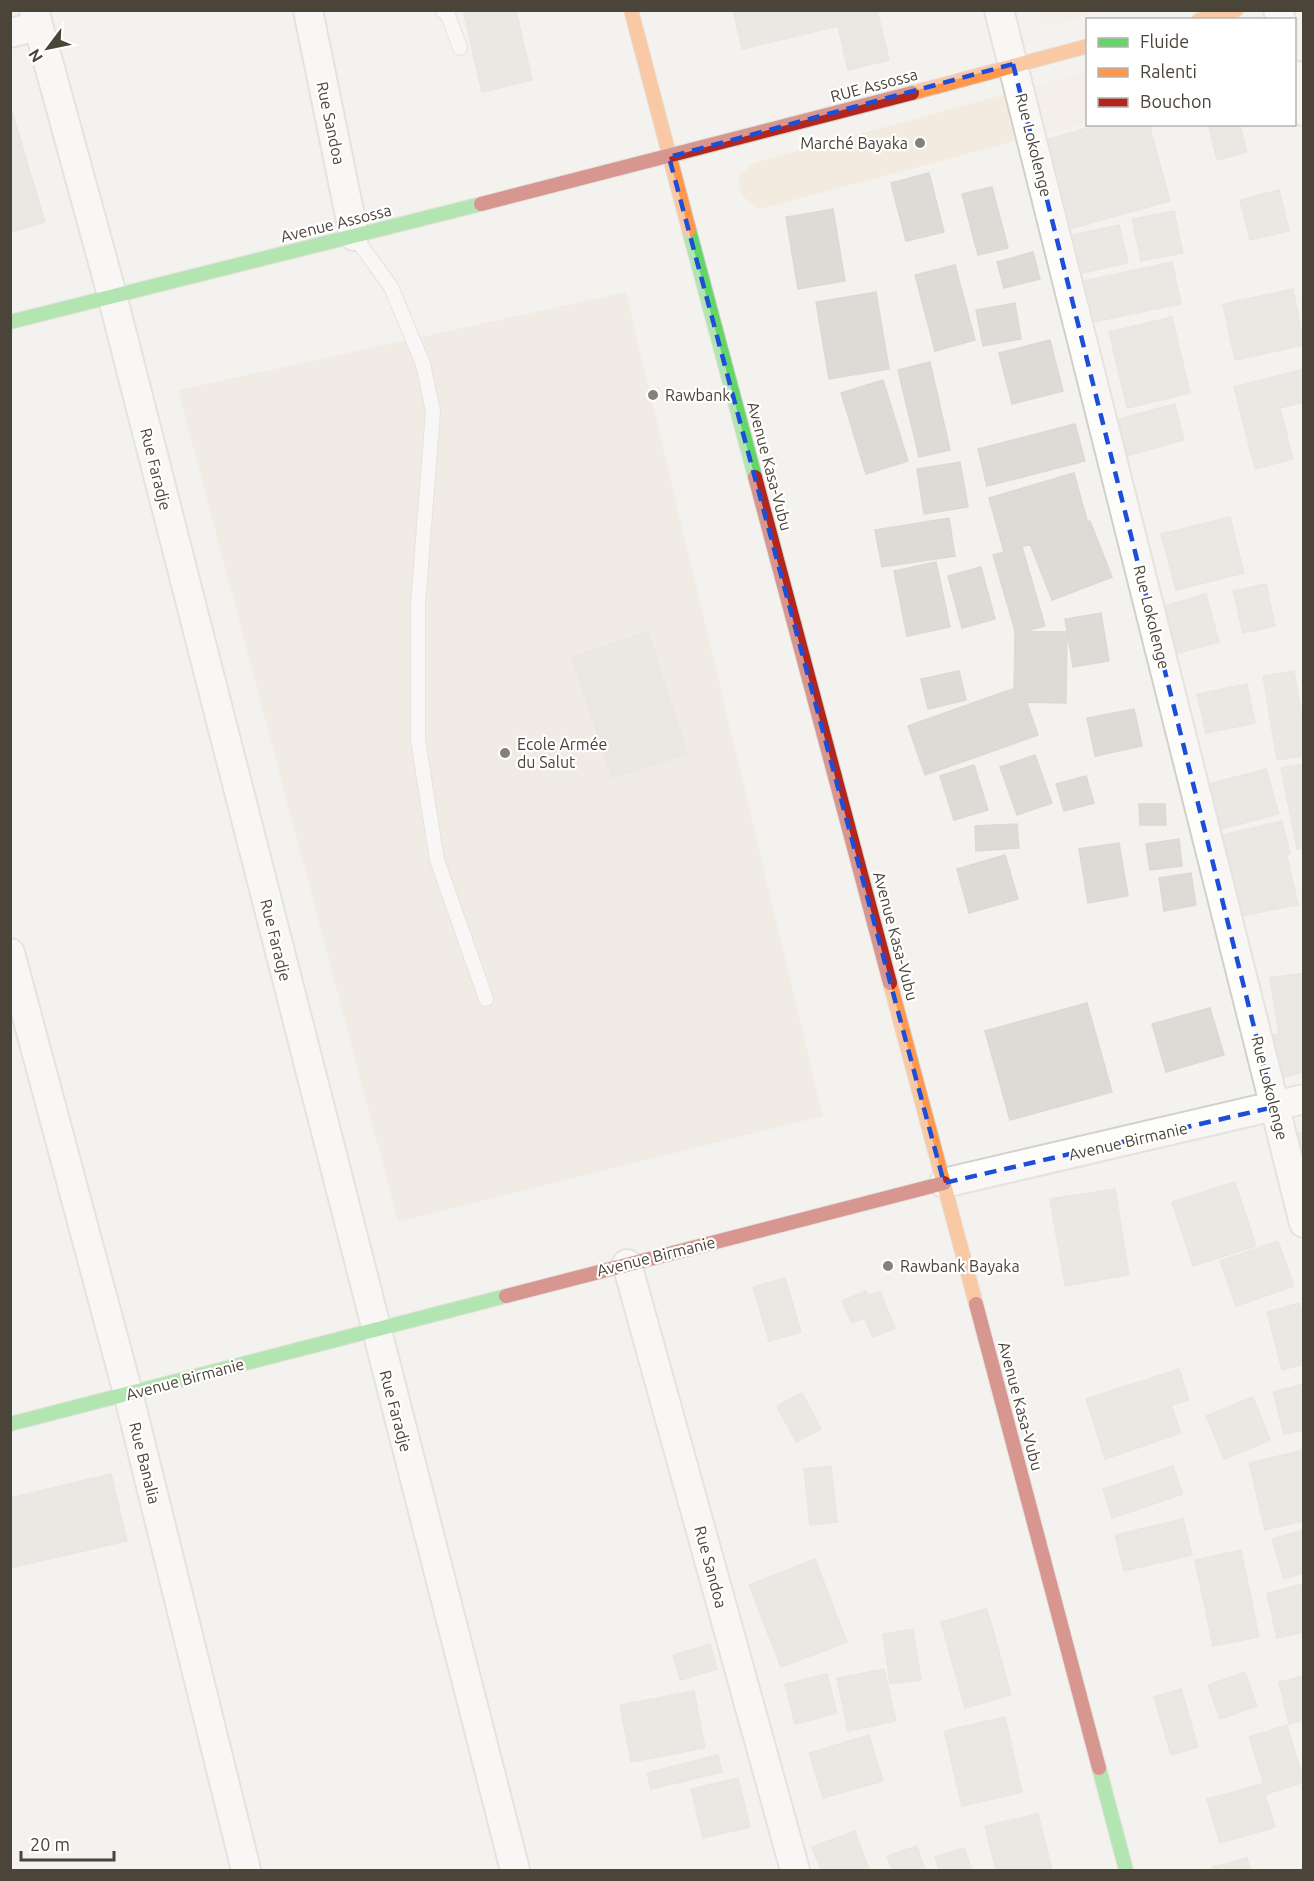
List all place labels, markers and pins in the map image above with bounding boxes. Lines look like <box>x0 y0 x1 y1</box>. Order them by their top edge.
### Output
place label: Marché Bayaka <box>800 134 908 152</box>
marker: Marché Bayaka <box>913 136 927 150</box>
place label: Rawbank <box>665 386 730 404</box>
marker: Rawbank <box>646 388 660 402</box>
place label: Ecole Armée du Salut <box>517 735 607 771</box>
marker: Ecole Armée du Salut <box>498 746 512 760</box>
place label: Rawbank Bayaka <box>900 1257 1020 1275</box>
marker: Rawbank Bayaka <box>881 1259 895 1273</box>

